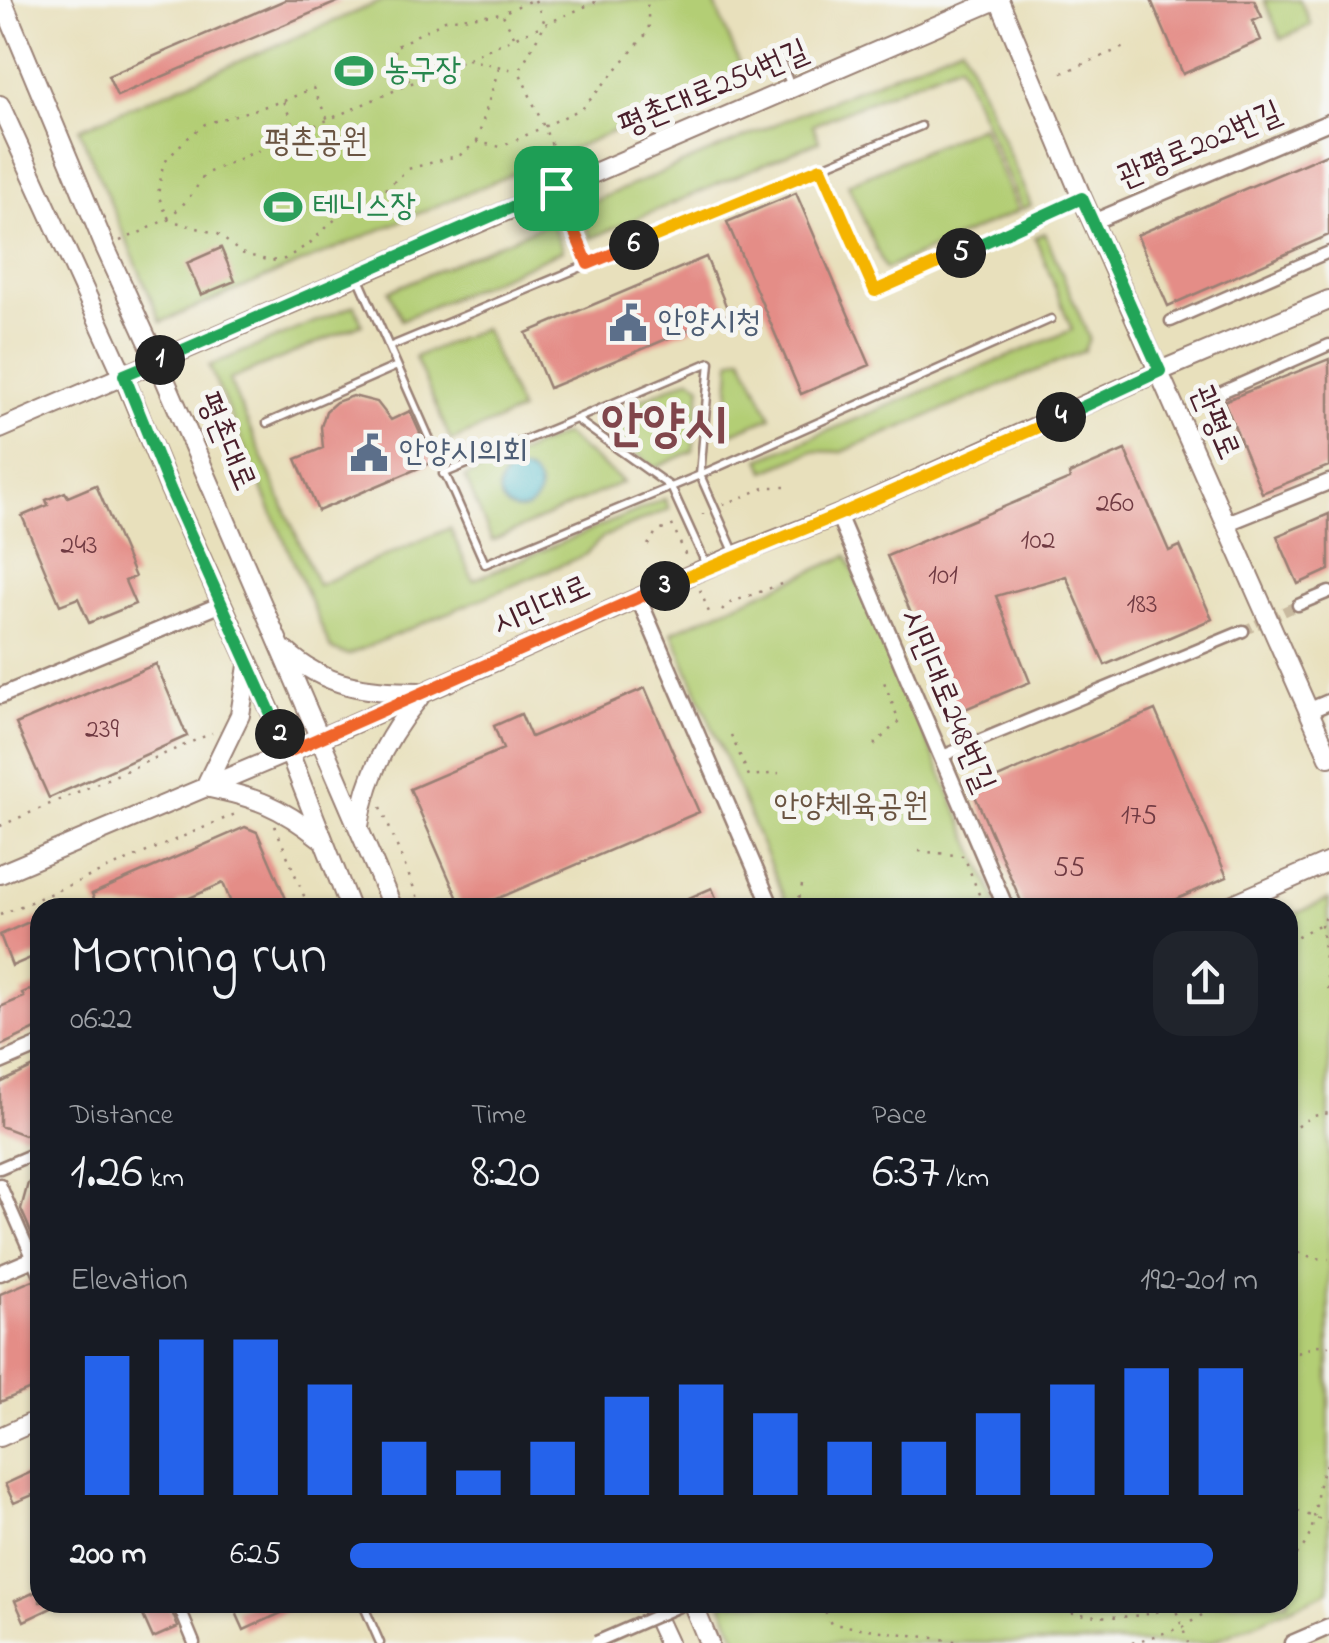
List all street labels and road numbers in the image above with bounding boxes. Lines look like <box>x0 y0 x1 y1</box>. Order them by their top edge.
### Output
street label: 평촌대로254번길 <box>612 29 816 151</box>
street label: 관평로202번길 <box>1111 90 1289 202</box>
street label: 관평로 <box>1177 378 1251 468</box>
street label: 평촌대로 <box>183 385 267 499</box>
street label: 시민대로 <box>485 565 599 649</box>
street label: 시민대로248번길 <box>886 602 1006 800</box>

